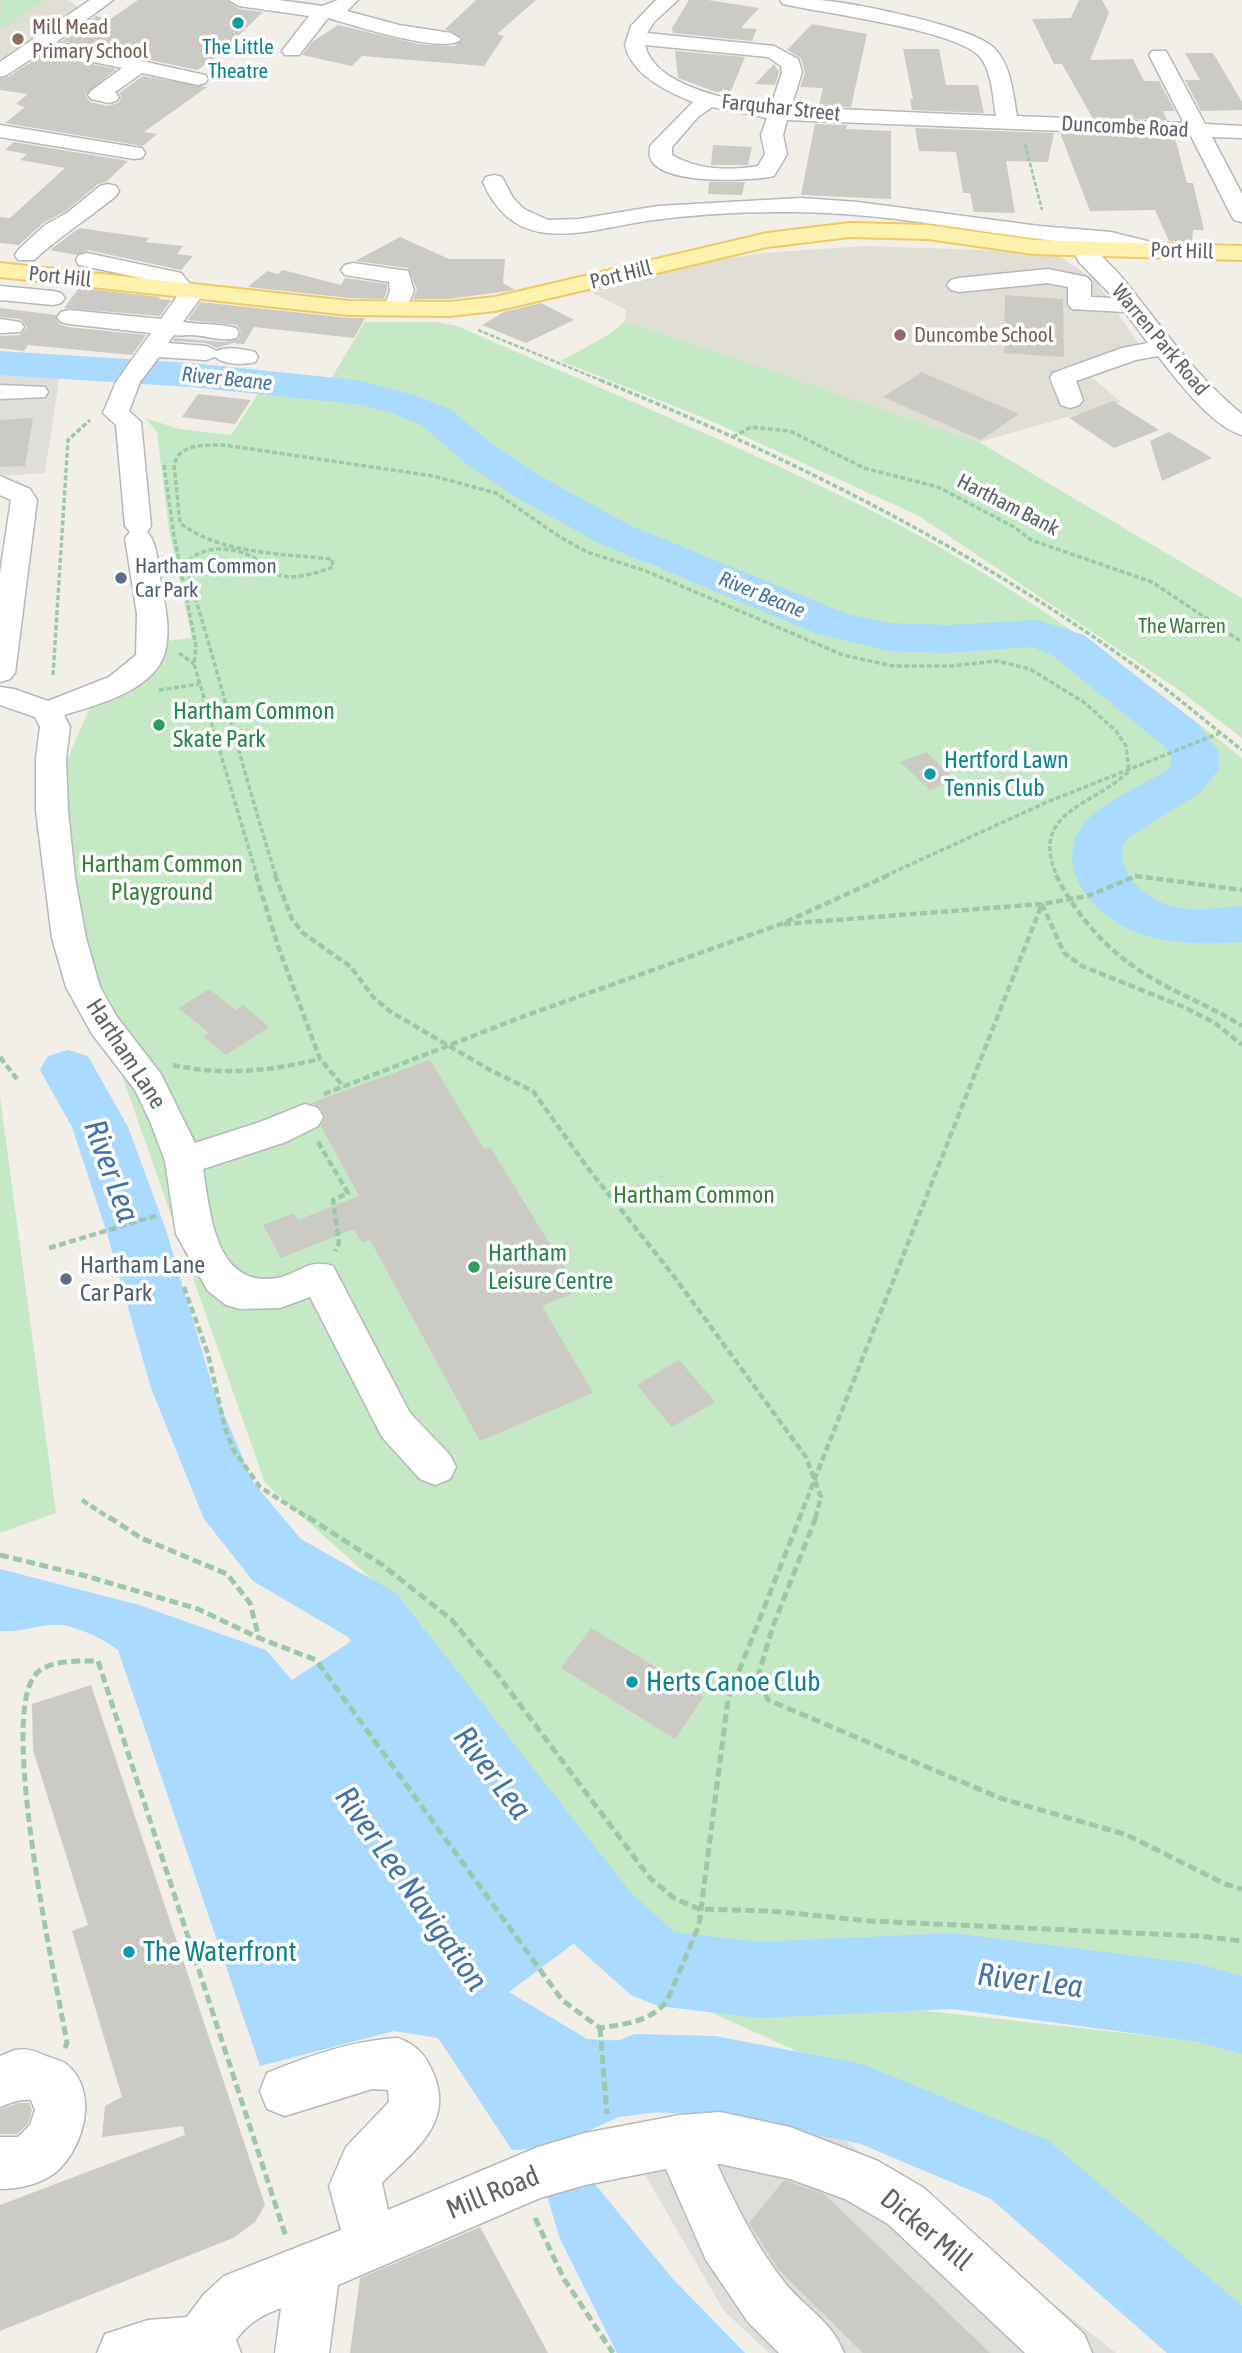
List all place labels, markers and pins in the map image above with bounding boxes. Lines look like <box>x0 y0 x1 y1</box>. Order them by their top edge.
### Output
place label: Mill Mead Primary School <box>32 14 148 64</box>
marker: The Little Theatre <box>230 15 246 31</box>
marker: Mill Mead Primary School <box>10 31 26 47</box>
place label: The Little Theatre <box>202 34 274 84</box>
place label: Duncombe School <box>914 322 1053 348</box>
marker: Duncombe School <box>892 327 908 343</box>
place label: Hartham Common Car Park <box>135 553 277 603</box>
marker: Hartham Common Car Park <box>113 570 129 586</box>
place label: Hartham Common Skate Park <box>173 697 335 753</box>
marker: Hartham Common Skate Park <box>151 717 167 733</box>
place label: Hertford Lawn Tennis Club <box>944 746 1069 802</box>
marker: Hertford Lawn Tennis Club <box>922 766 938 782</box>
place label: Hartham Leisure Centre <box>488 1239 613 1295</box>
place label: Hartham Lane Car Park <box>80 1251 205 1307</box>
marker: Hartham Leisure Centre <box>466 1259 482 1275</box>
marker: Hartham Lane Car Park <box>58 1271 74 1287</box>
place label: Herts Canoe Club <box>646 1665 820 1699</box>
marker: Herts Canoe Club <box>624 1674 640 1690</box>
place label: The Waterfront <box>143 1935 297 1969</box>
marker: The Waterfront <box>121 1944 137 1960</box>

